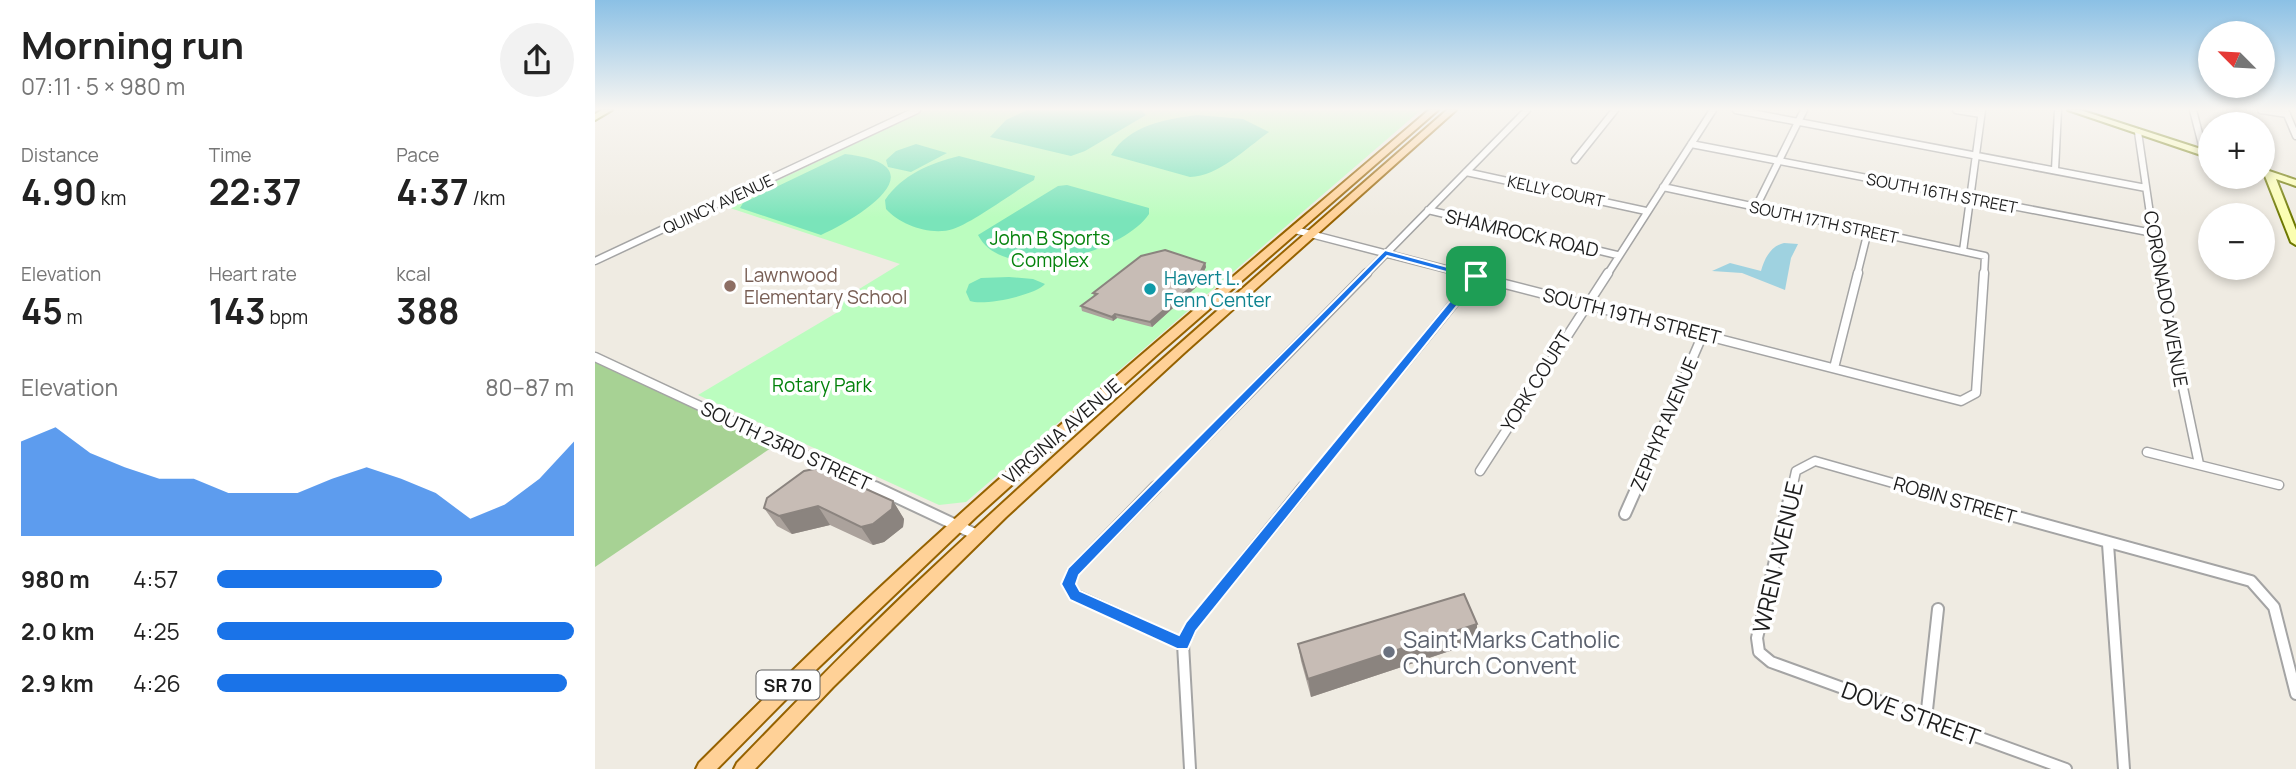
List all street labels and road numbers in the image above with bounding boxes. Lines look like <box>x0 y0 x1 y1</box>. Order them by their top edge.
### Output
street label: SOUTH 16TH STREET <box>1865 168 2020 219</box>
street label: QUINCY AVENUE <box>659 169 777 239</box>
street label: KELLY COURT <box>1505 170 1607 212</box>
street label: SOUTH 17TH STREET <box>1748 195 1901 249</box>
street label: SHAMROCK ROAD <box>1443 203 1601 263</box>
street label: CORONADO AVENUE <box>2138 209 2194 389</box>
street label: SOUTH 19TH STREET <box>1540 281 1724 351</box>
street label: YORK COURT <box>1495 325 1578 436</box>
street label: ZEPHYR AVENUE <box>1624 353 1704 495</box>
street label: VIRGINIA AVENUE <box>997 372 1127 490</box>
street label: SOUTH 23RD STREET <box>697 395 876 497</box>
street label: ROBIN STREET <box>1891 470 2020 530</box>
street label: WREN AVENUE <box>1744 478 1810 636</box>
road number: SR 70 <box>757 670 819 700</box>
street label: DOVE STREET <box>1837 673 1985 753</box>

